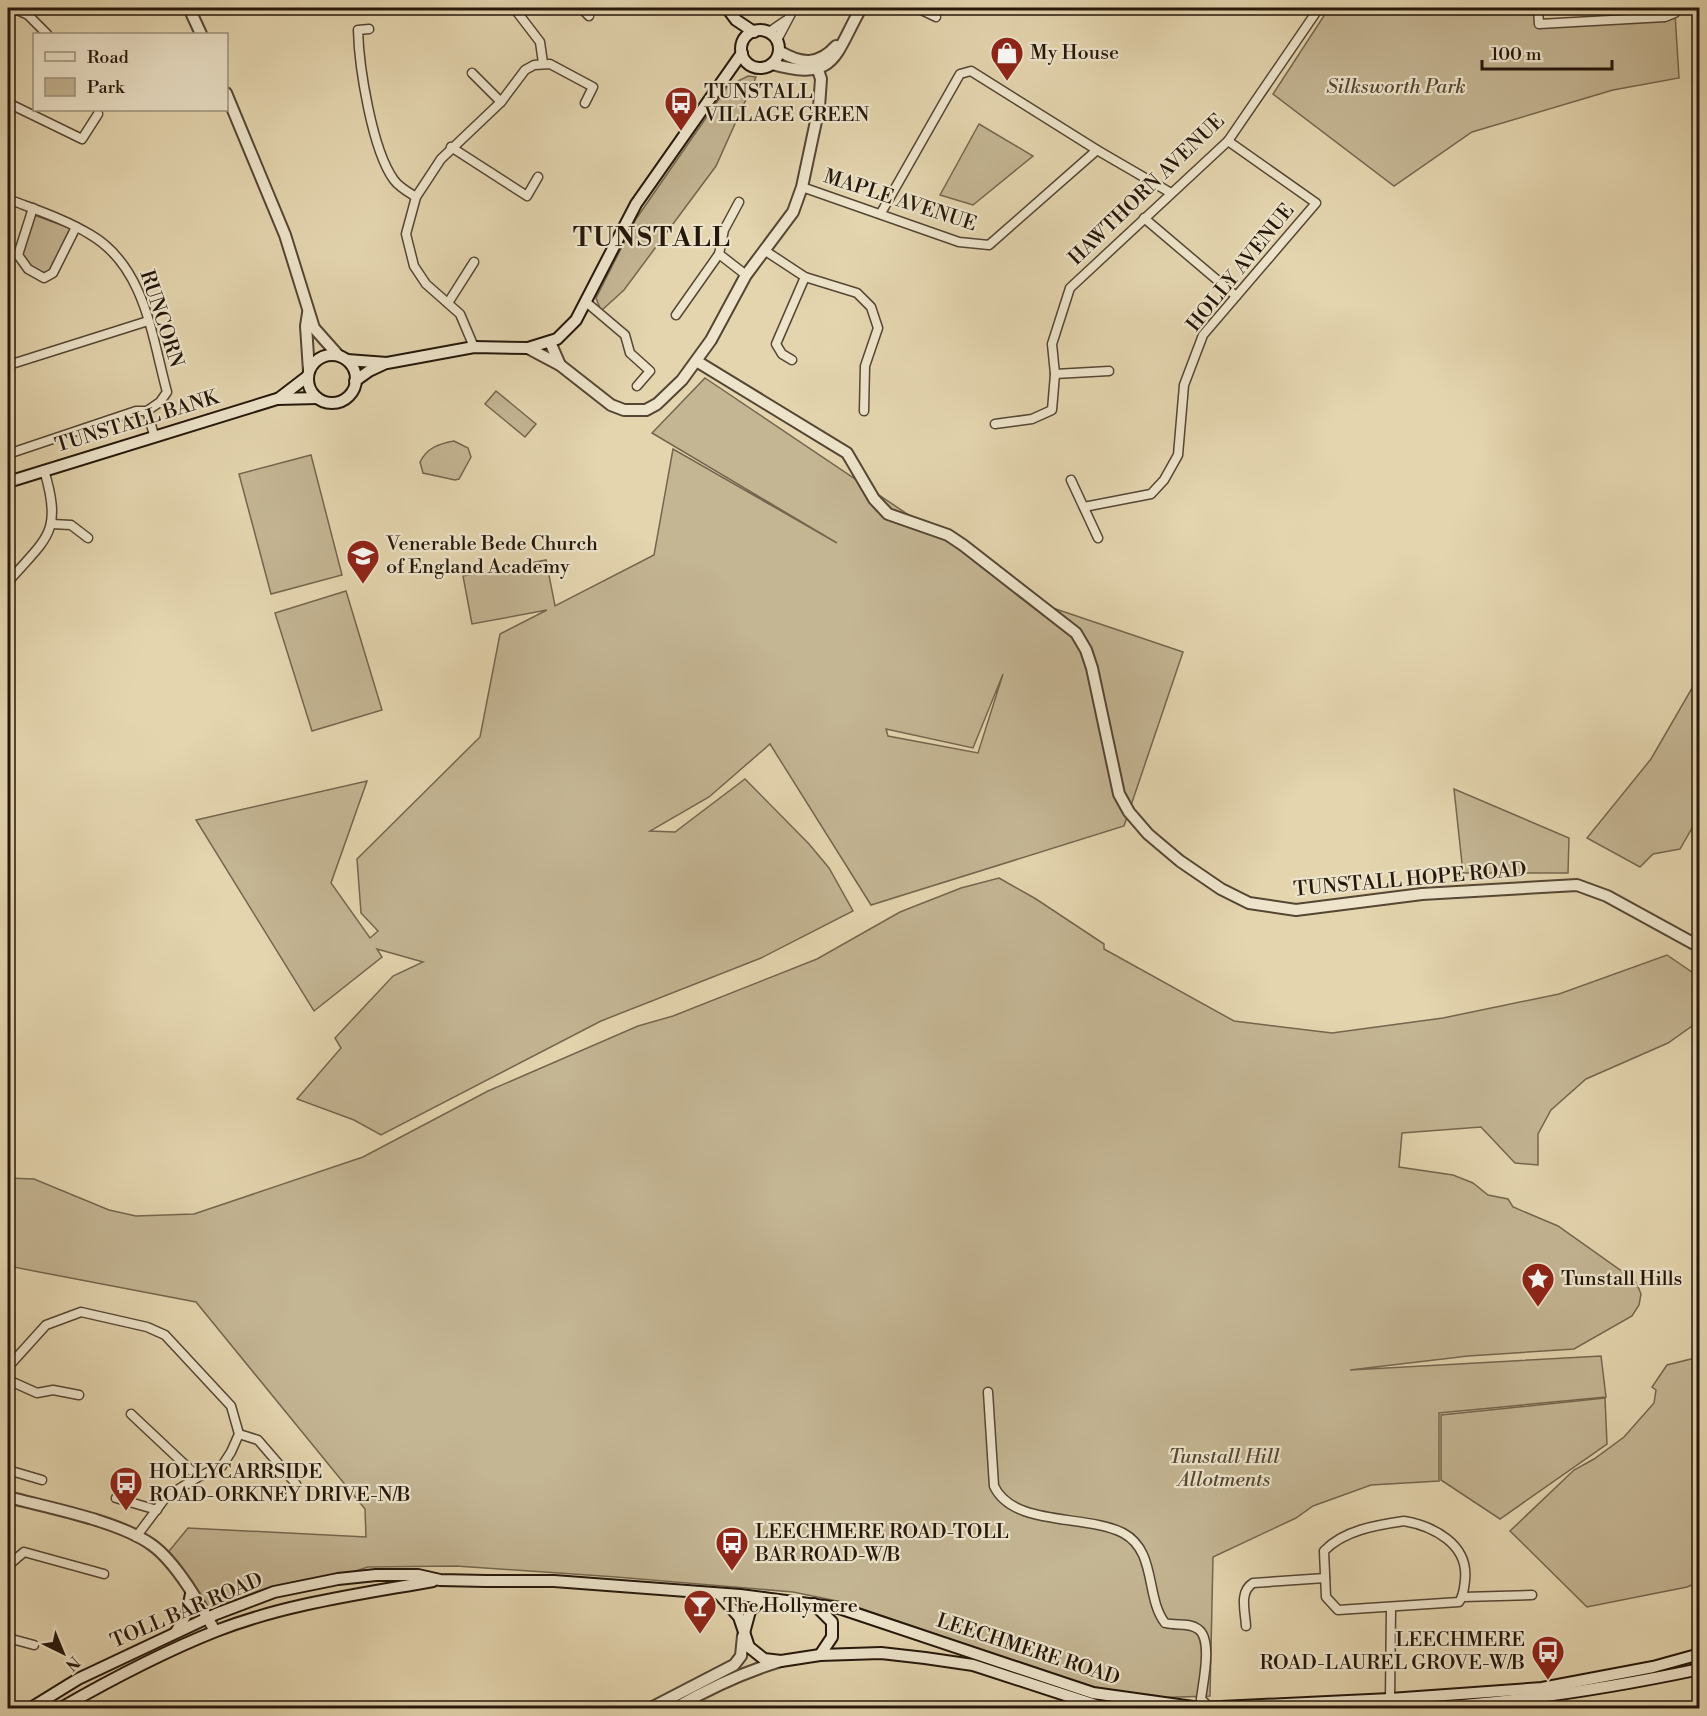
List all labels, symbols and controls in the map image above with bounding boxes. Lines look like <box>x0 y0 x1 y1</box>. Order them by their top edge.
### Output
legend <box>33 33 228 111</box>
scale bar <box>1482 33 1612 71</box>
shop icon: My House <box>989 35 1025 82</box>
place label: My House <box>1030 41 1119 66</box>
text: 100 m <box>1491 43 1542 66</box>
text: Road <box>87 46 130 69</box>
park label: Silksworth Park <box>1326 75 1466 100</box>
text: Park <box>87 76 126 99</box>
place label: TUNSTALL VILLAGE GREEN <box>703 80 870 128</box>
bus stop icon: TUNSTALL VILLAGE GREEN <box>663 85 699 132</box>
street label: HAWTHORN AVENUE <box>1064 109 1230 271</box>
street label: MAPLE AVENUE <box>820 165 980 237</box>
street label: HOLLY AVENUE <box>1182 199 1300 337</box>
district label: TUNSTALL <box>573 222 731 254</box>
street label: RUNCORN <box>134 267 188 371</box>
street label: TUNSTALL BANK <box>52 385 223 459</box>
place label: Venerable Bede Church of England Academy <box>385 532 598 580</box>
school or university icon: Venerable Bede Church of England Academy <box>345 538 381 585</box>
street label: TUNSTALL HOPE ROAD <box>1293 857 1527 903</box>
place icon: Tunstall Hills <box>1520 1261 1556 1308</box>
place label: Tunstall Hills <box>1561 1267 1682 1292</box>
park label: Tunstall Hill Allotments <box>1168 1445 1280 1493</box>
place label: HOLLYCARRSIDE ROAD-ORKNEY DRIVE-N/B <box>149 1460 411 1508</box>
bus stop icon: HOLLYCARRSIDE ROAD-ORKNEY DRIVE-N/B <box>108 1465 144 1512</box>
place label: LEECHMERE ROAD-TOLL BAR ROAD-W/B <box>754 1520 1009 1568</box>
bus stop icon: LEECHMERE ROAD-TOLL BAR ROAD-W/B <box>714 1525 750 1572</box>
street label: TOLL BAR ROAD <box>107 1568 267 1654</box>
bar icon: The Hollymere <box>682 1588 718 1635</box>
place label: The Hollymere <box>723 1594 858 1619</box>
street label: LEECHMERE ROAD <box>933 1609 1123 1691</box>
north arrow <box>33 1623 93 1683</box>
place label: LEECHMERE ROAD-LAUREL GROVE-W/B <box>1259 1628 1525 1676</box>
bus stop icon: LEECHMERE ROAD-LAUREL GROVE-W/B <box>1530 1634 1566 1681</box>
text: N <box>61 1652 84 1675</box>

